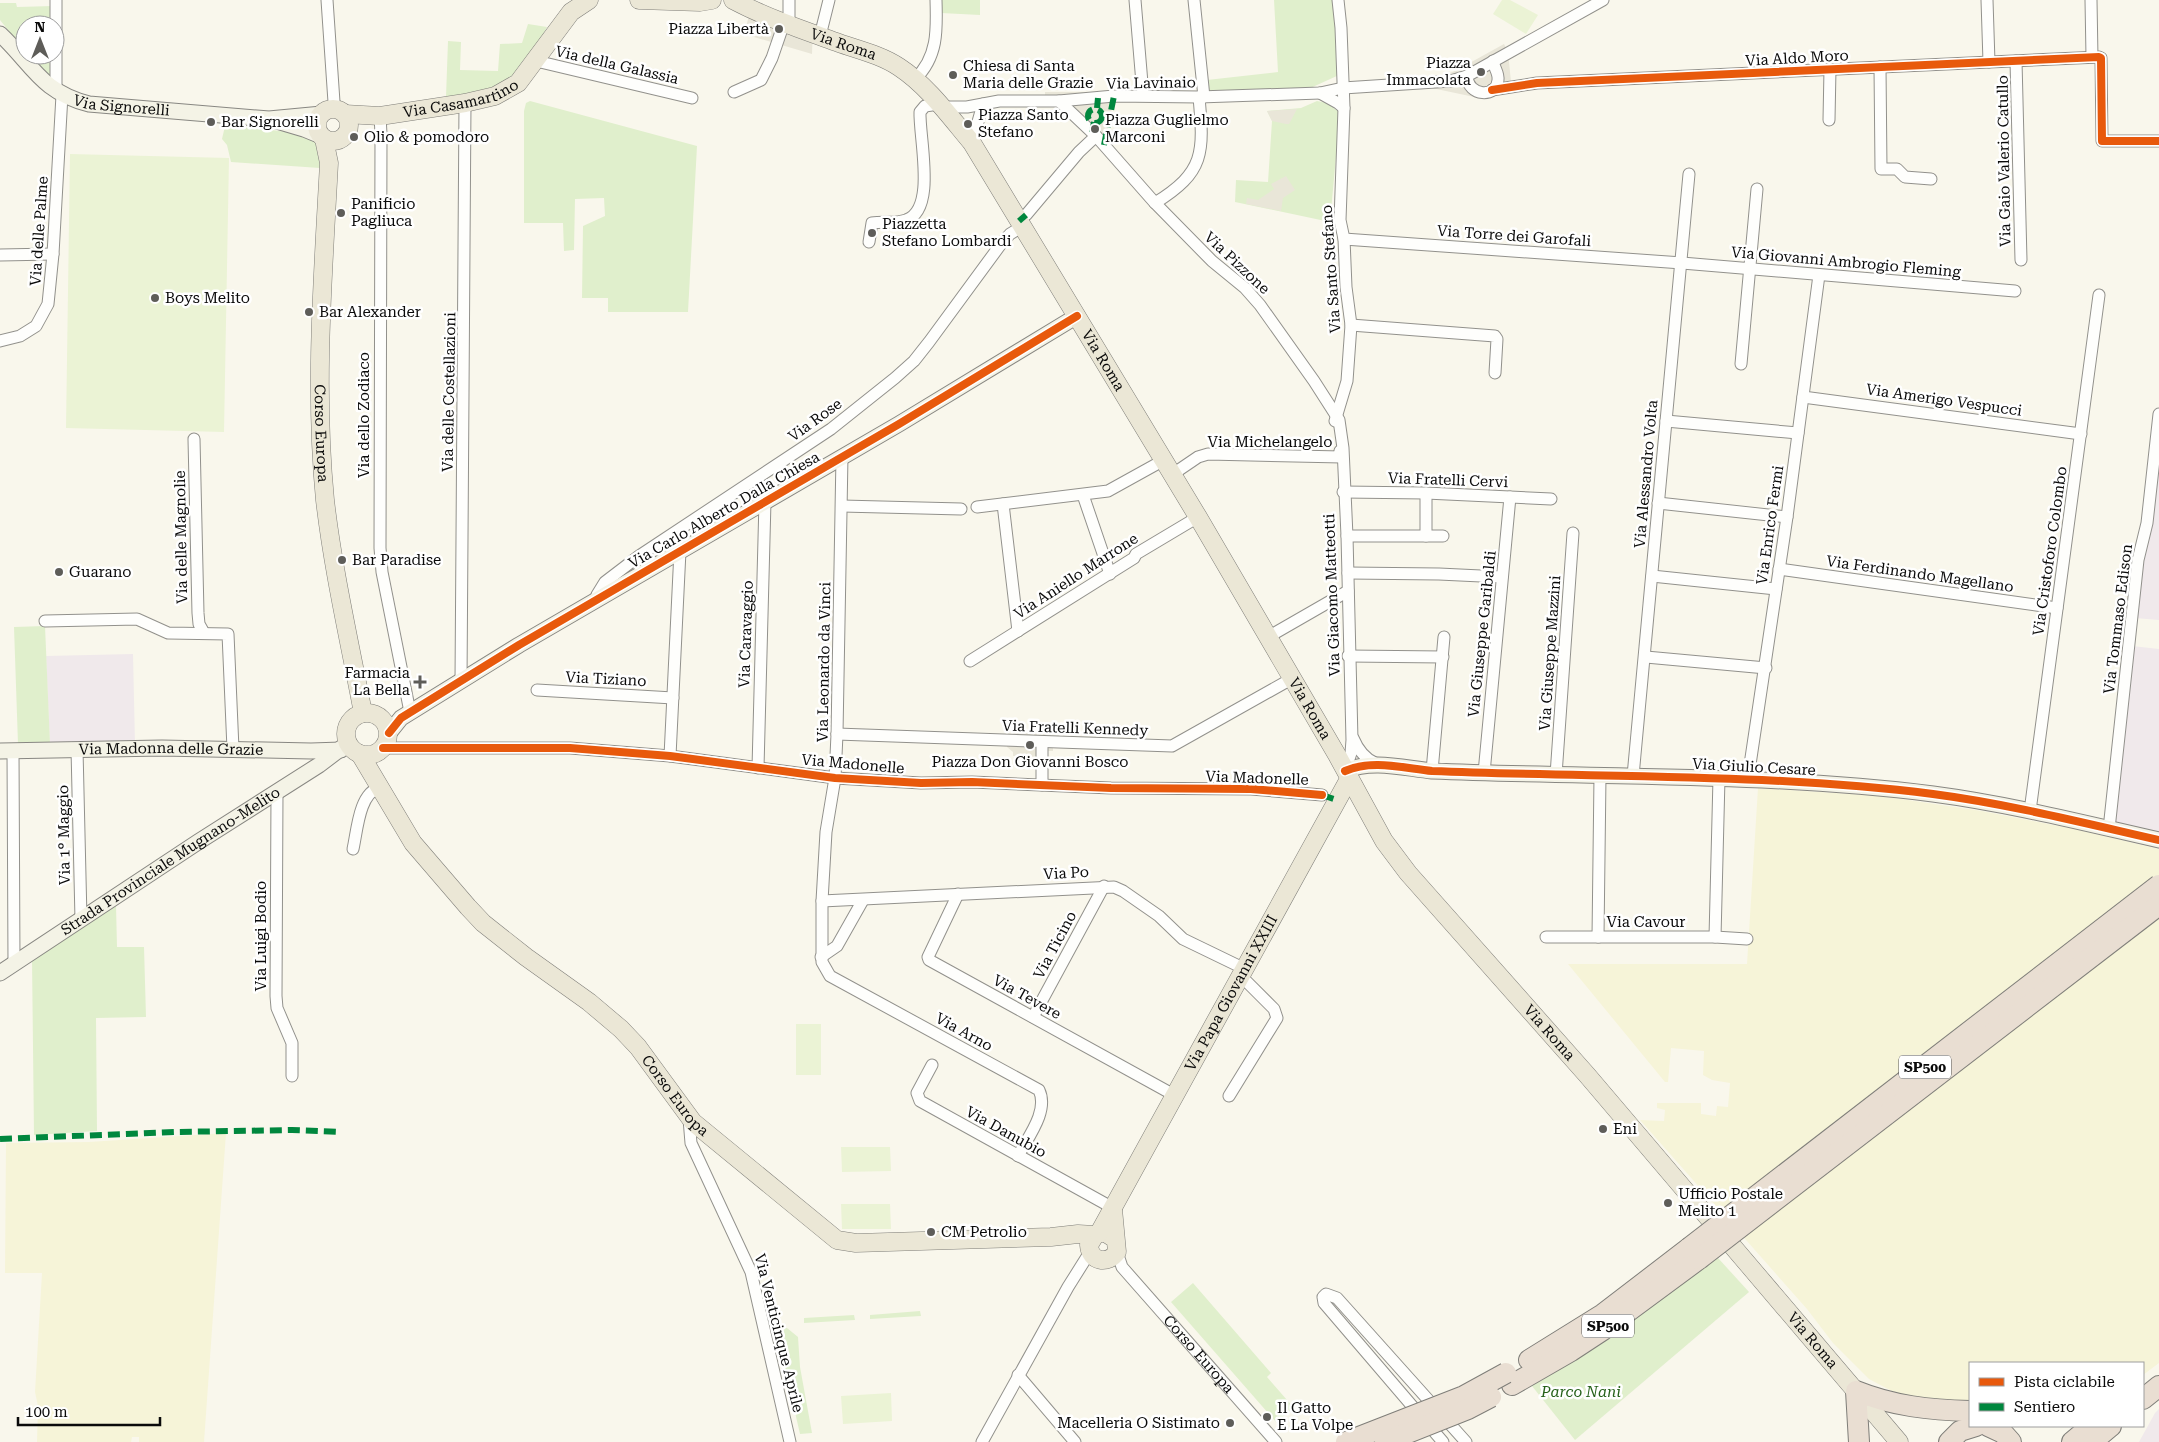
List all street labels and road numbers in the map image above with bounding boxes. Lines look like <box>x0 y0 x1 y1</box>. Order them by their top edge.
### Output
street label: Via Roma <box>808 24 879 64</box>
street label: Via della Galassia <box>554 42 680 88</box>
street label: Via Aldo Moro <box>1745 46 1849 70</box>
street label: Via Lavinaio <box>1106 73 1196 93</box>
street label: Via Gaio Valerio Catullo <box>1994 75 2014 247</box>
street label: Via Casamartino <box>402 76 522 121</box>
street label: Via Signorelli <box>71 91 171 120</box>
street label: Via delle Palme <box>26 175 52 287</box>
street label: Via Santo Stefano <box>1318 204 1344 334</box>
street label: Via Torre dei Garofali <box>1436 222 1592 250</box>
street label: Via Pizzone <box>1201 228 1273 298</box>
street label: Via Giovanni Ambrogio Fleming <box>1730 243 1962 281</box>
street label: Via delle Costellazioni <box>439 312 459 472</box>
street label: Via Roma <box>1078 326 1129 394</box>
street label: Via dello Zodiaco <box>355 352 373 478</box>
street label: Via Amerigo Vespucci <box>1865 380 2023 420</box>
street label: Corso Europa <box>311 384 332 483</box>
street label: Via Rose <box>785 395 845 445</box>
street label: Via Alessandro Volta <box>1631 399 1661 549</box>
street label: Via Michelangelo <box>1208 433 1332 451</box>
street label: Via Carlo Alberto Dalla Chiesa <box>625 448 823 572</box>
street label: Via Enrico Fermi <box>1753 464 1787 586</box>
street label: Via Cristoforo Colombo <box>2029 465 2071 637</box>
street label: Via Fratelli Cervi <box>1388 469 1509 491</box>
street label: Via delle Magnolie <box>171 470 191 604</box>
street label: Via Giacomo Matteotti <box>1320 513 1344 677</box>
street label: Via Aniello Marrone <box>1011 529 1141 623</box>
street label: Via Tommaso Edison <box>2100 543 2136 695</box>
street label: Via Giuseppe Garibaldi <box>1464 550 1500 718</box>
street label: Via Ferdinando Magellano <box>1825 552 2015 596</box>
street label: Via Giuseppe Mazzini <box>1536 575 1564 731</box>
street label: Via Caravaggio <box>735 580 757 688</box>
street label: Via Leonardo da Vinci <box>814 582 834 742</box>
street label: Via Tiziano <box>565 668 647 690</box>
street label: Via Roma <box>1285 675 1335 743</box>
street label: Via Fratelli Kennedy <box>1002 716 1149 740</box>
street label: Via Madonna delle Grazie <box>79 739 263 759</box>
street label: Via Madonelle <box>801 751 905 777</box>
street label: Via Giulio Cesare <box>1692 755 1816 779</box>
street label: Via Madonelle <box>1205 767 1309 789</box>
street label: Strada Provinciale Mugnano-Melito <box>58 783 284 939</box>
street label: Via 1° Maggio <box>54 785 74 885</box>
street label: Via Po <box>1043 863 1089 883</box>
street label: Via Luigi Bodio <box>252 881 270 991</box>
street label: Via Ticino <box>1030 908 1080 982</box>
street label: Via Papa Giovanni XXIII <box>1181 912 1281 1074</box>
street label: Via Cavour <box>1607 913 1685 931</box>
street label: Via Tevere <box>990 971 1064 1023</box>
street label: Via Roma <box>1520 1001 1579 1064</box>
street label: Via Arno <box>932 1009 996 1055</box>
street label: Corso Europa <box>638 1051 712 1140</box>
road number: SP500 <box>1899 1056 1951 1078</box>
street label: Via Danubio <box>963 1102 1049 1162</box>
street label: Via Venticinque Aprile <box>751 1252 807 1414</box>
street label: Via Roma <box>1784 1309 1842 1372</box>
street label: Corso Europa <box>1160 1311 1238 1397</box>
road number: SP500 <box>1582 1314 1634 1338</box>

